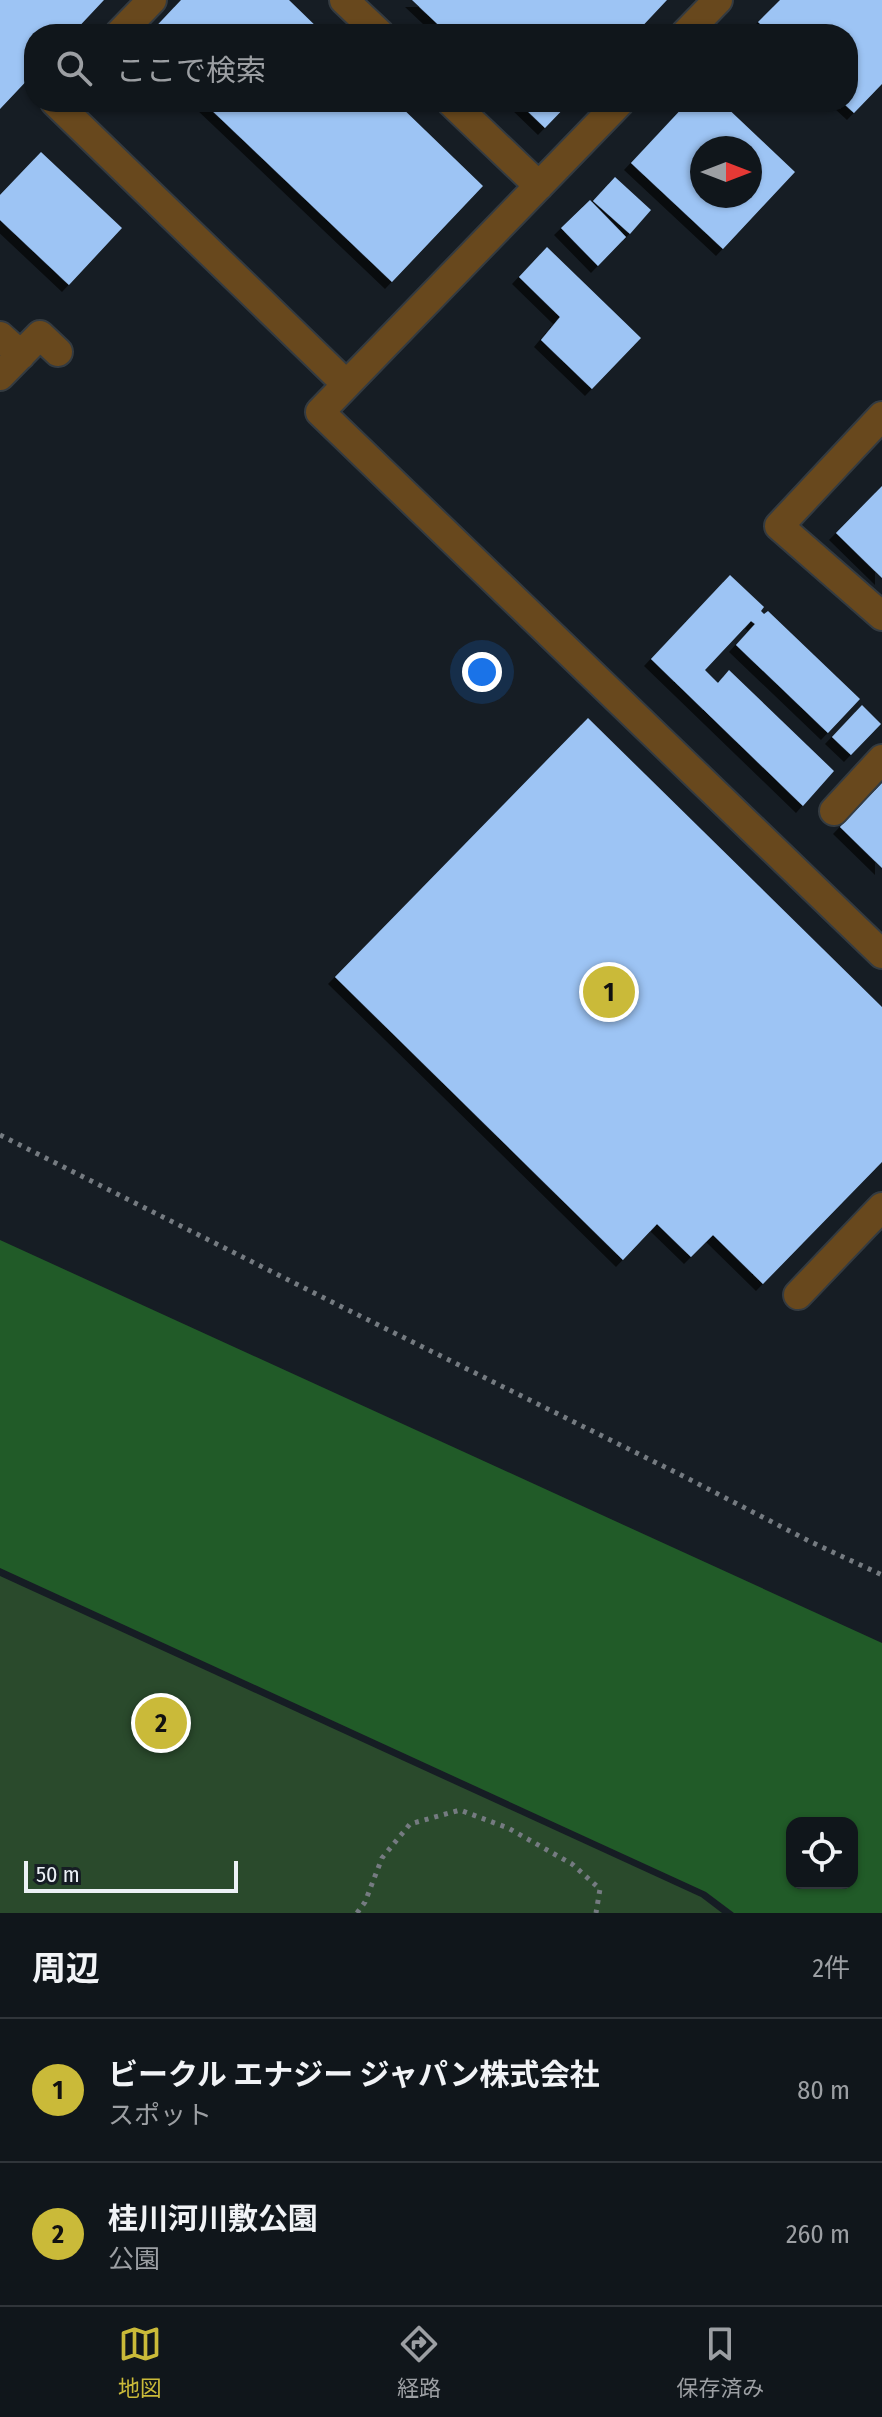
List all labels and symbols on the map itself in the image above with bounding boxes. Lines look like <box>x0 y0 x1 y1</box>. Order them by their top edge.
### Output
north arrow <box>690 136 762 208</box>
your location <box>462 652 502 692</box>
pin: 1 <box>583 962 635 1022</box>
pin: 2 <box>135 1693 187 1753</box>
scale bar <box>24 1857 238 1893</box>

